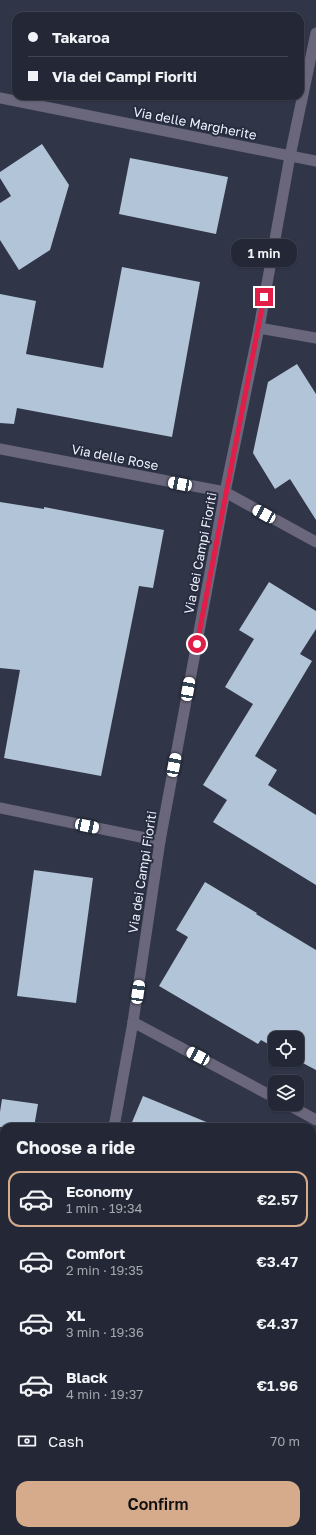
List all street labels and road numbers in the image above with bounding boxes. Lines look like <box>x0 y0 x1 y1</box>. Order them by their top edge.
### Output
street label: Via delle Margherite <box>132 103 258 143</box>
street label: Via delle Rose <box>70 441 160 473</box>
street label: Via dei Campi Fioriti <box>180 491 220 615</box>
street label: Via dei Campi Fioriti <box>124 810 160 934</box>

